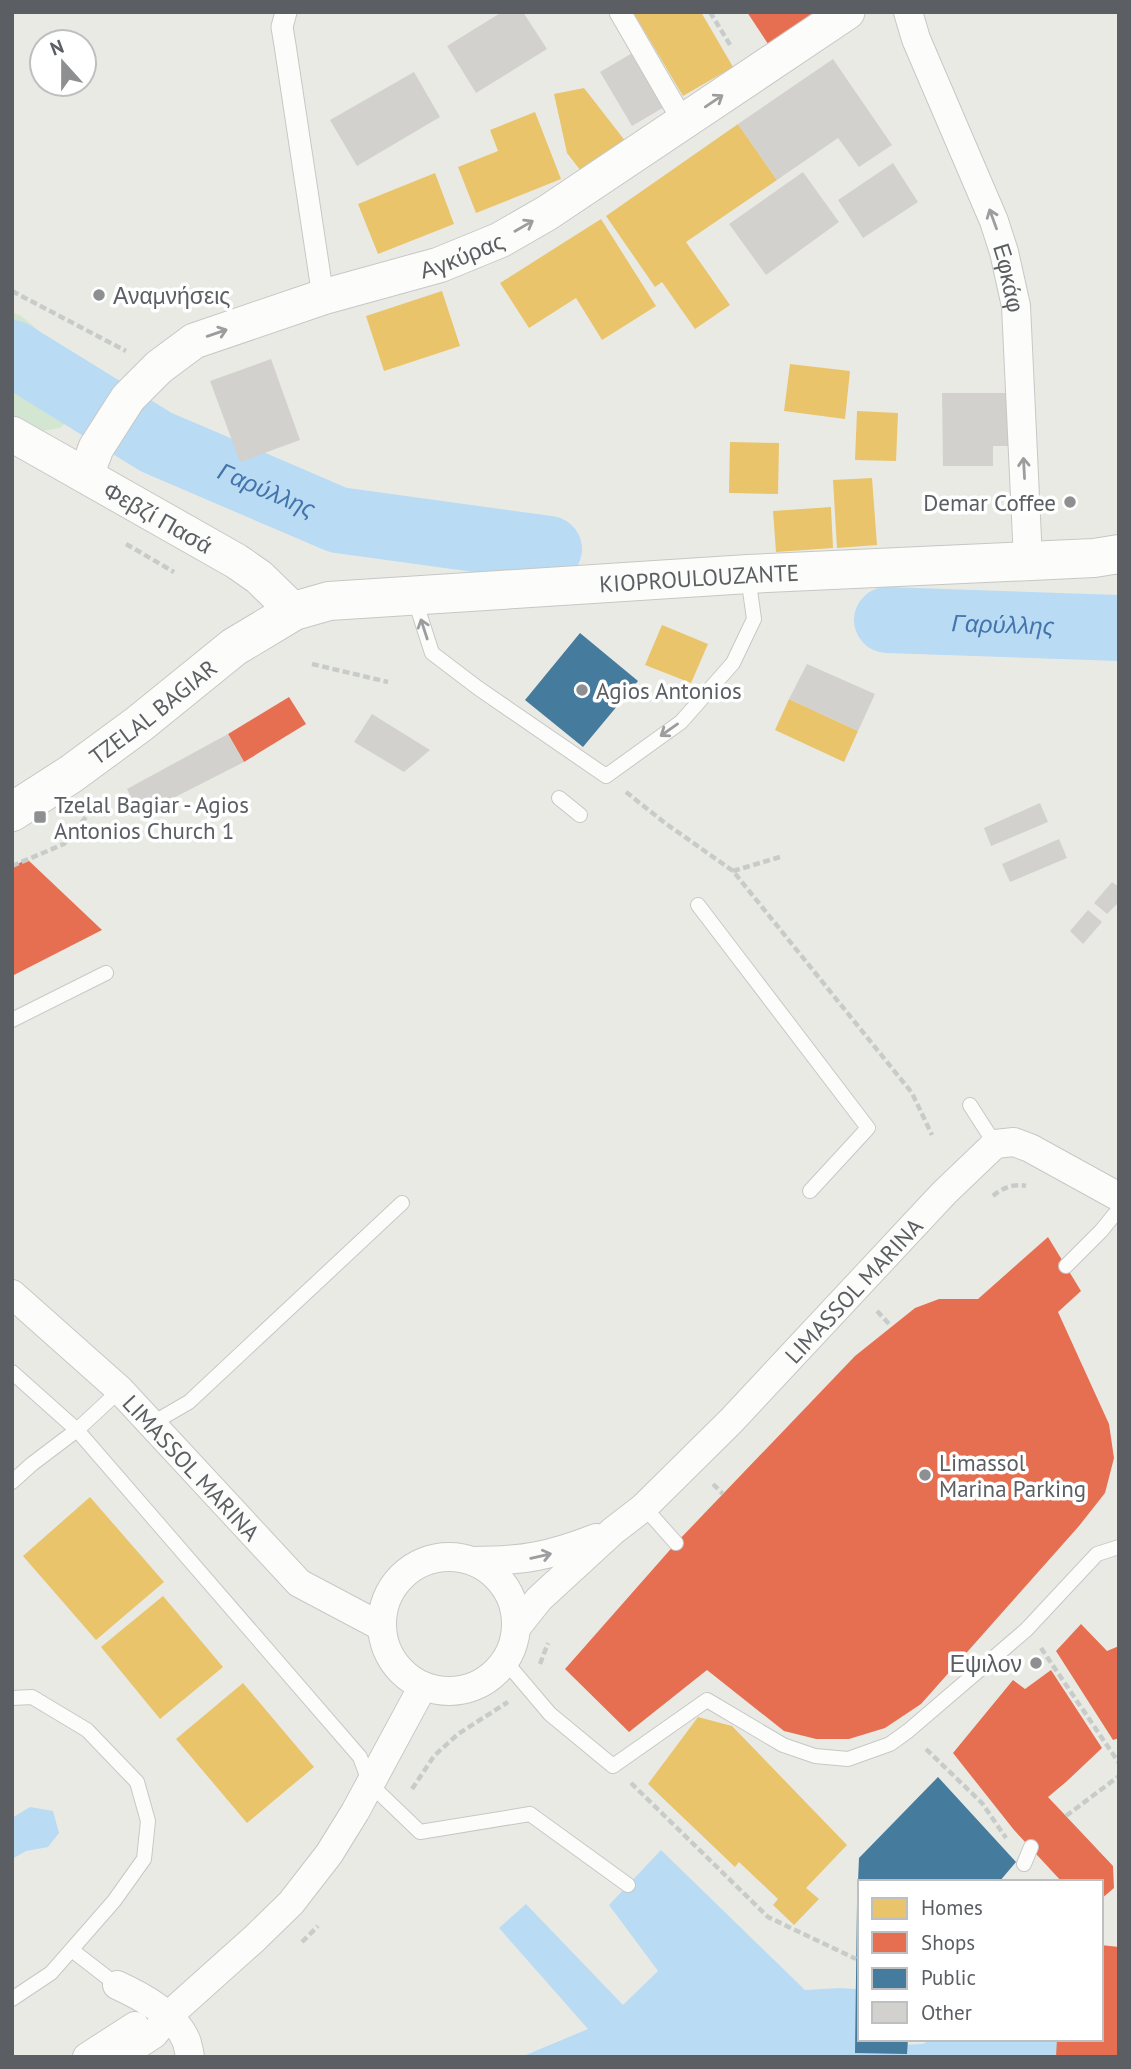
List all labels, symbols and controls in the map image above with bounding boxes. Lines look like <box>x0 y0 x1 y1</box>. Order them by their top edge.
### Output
north arrow <box>28 28 98 98</box>
text: N <box>47 34 67 61</box>
one-way arrow <box>703 94 723 108</box>
one-way arrow <box>986 209 998 230</box>
one-way arrow <box>513 219 533 233</box>
street label: Αγκύρας <box>417 226 508 284</box>
street label: Εφκάφ <box>988 239 1031 315</box>
place label: Αναμνήσεις <box>113 281 230 310</box>
marker: Αναμνήσεις <box>91 287 107 303</box>
one-way arrow <box>206 326 228 339</box>
water label: Γαρύλλης <box>214 455 321 524</box>
one-way arrow <box>1017 456 1030 479</box>
street label: Φεβζί Πασά <box>98 474 218 559</box>
place label: Demar Coffee <box>923 488 1056 517</box>
marker: Demar Coffee <box>1062 494 1078 510</box>
street label: KIOPROULOUZANTE <box>598 557 800 598</box>
water label: Γαρύλλης <box>951 607 1055 641</box>
one-way arrow <box>417 618 430 640</box>
street label: TZELAL BAGIAR <box>83 653 222 770</box>
place label: Agios Antonios <box>596 676 742 705</box>
marker: Agios Antonios <box>574 682 590 698</box>
one-way arrow <box>660 723 679 737</box>
place label: Tzelal Bagiar - Agios Antonios Church 1 <box>54 790 249 845</box>
marker: Tzelal Bagiar - Agios Antonios Church 1 <box>32 809 48 825</box>
street label: LIMASSOL MARINA <box>778 1211 928 1369</box>
street label: LIMASSOL MARINA <box>117 1388 267 1547</box>
place label: Limassol Marina Parking <box>939 1448 1086 1503</box>
marker: Limassol Marina Parking <box>917 1467 933 1483</box>
one-way arrow <box>529 1549 552 1562</box>
place label: Εψιλον <box>950 1649 1022 1678</box>
marker: Εψιλον <box>1028 1655 1044 1671</box>
legend <box>858 1880 1103 2041</box>
text: Homes <box>921 1894 983 1921</box>
text: Shops <box>921 1929 975 1956</box>
text: Public <box>921 1964 976 1991</box>
text: Other <box>921 1999 972 2026</box>

